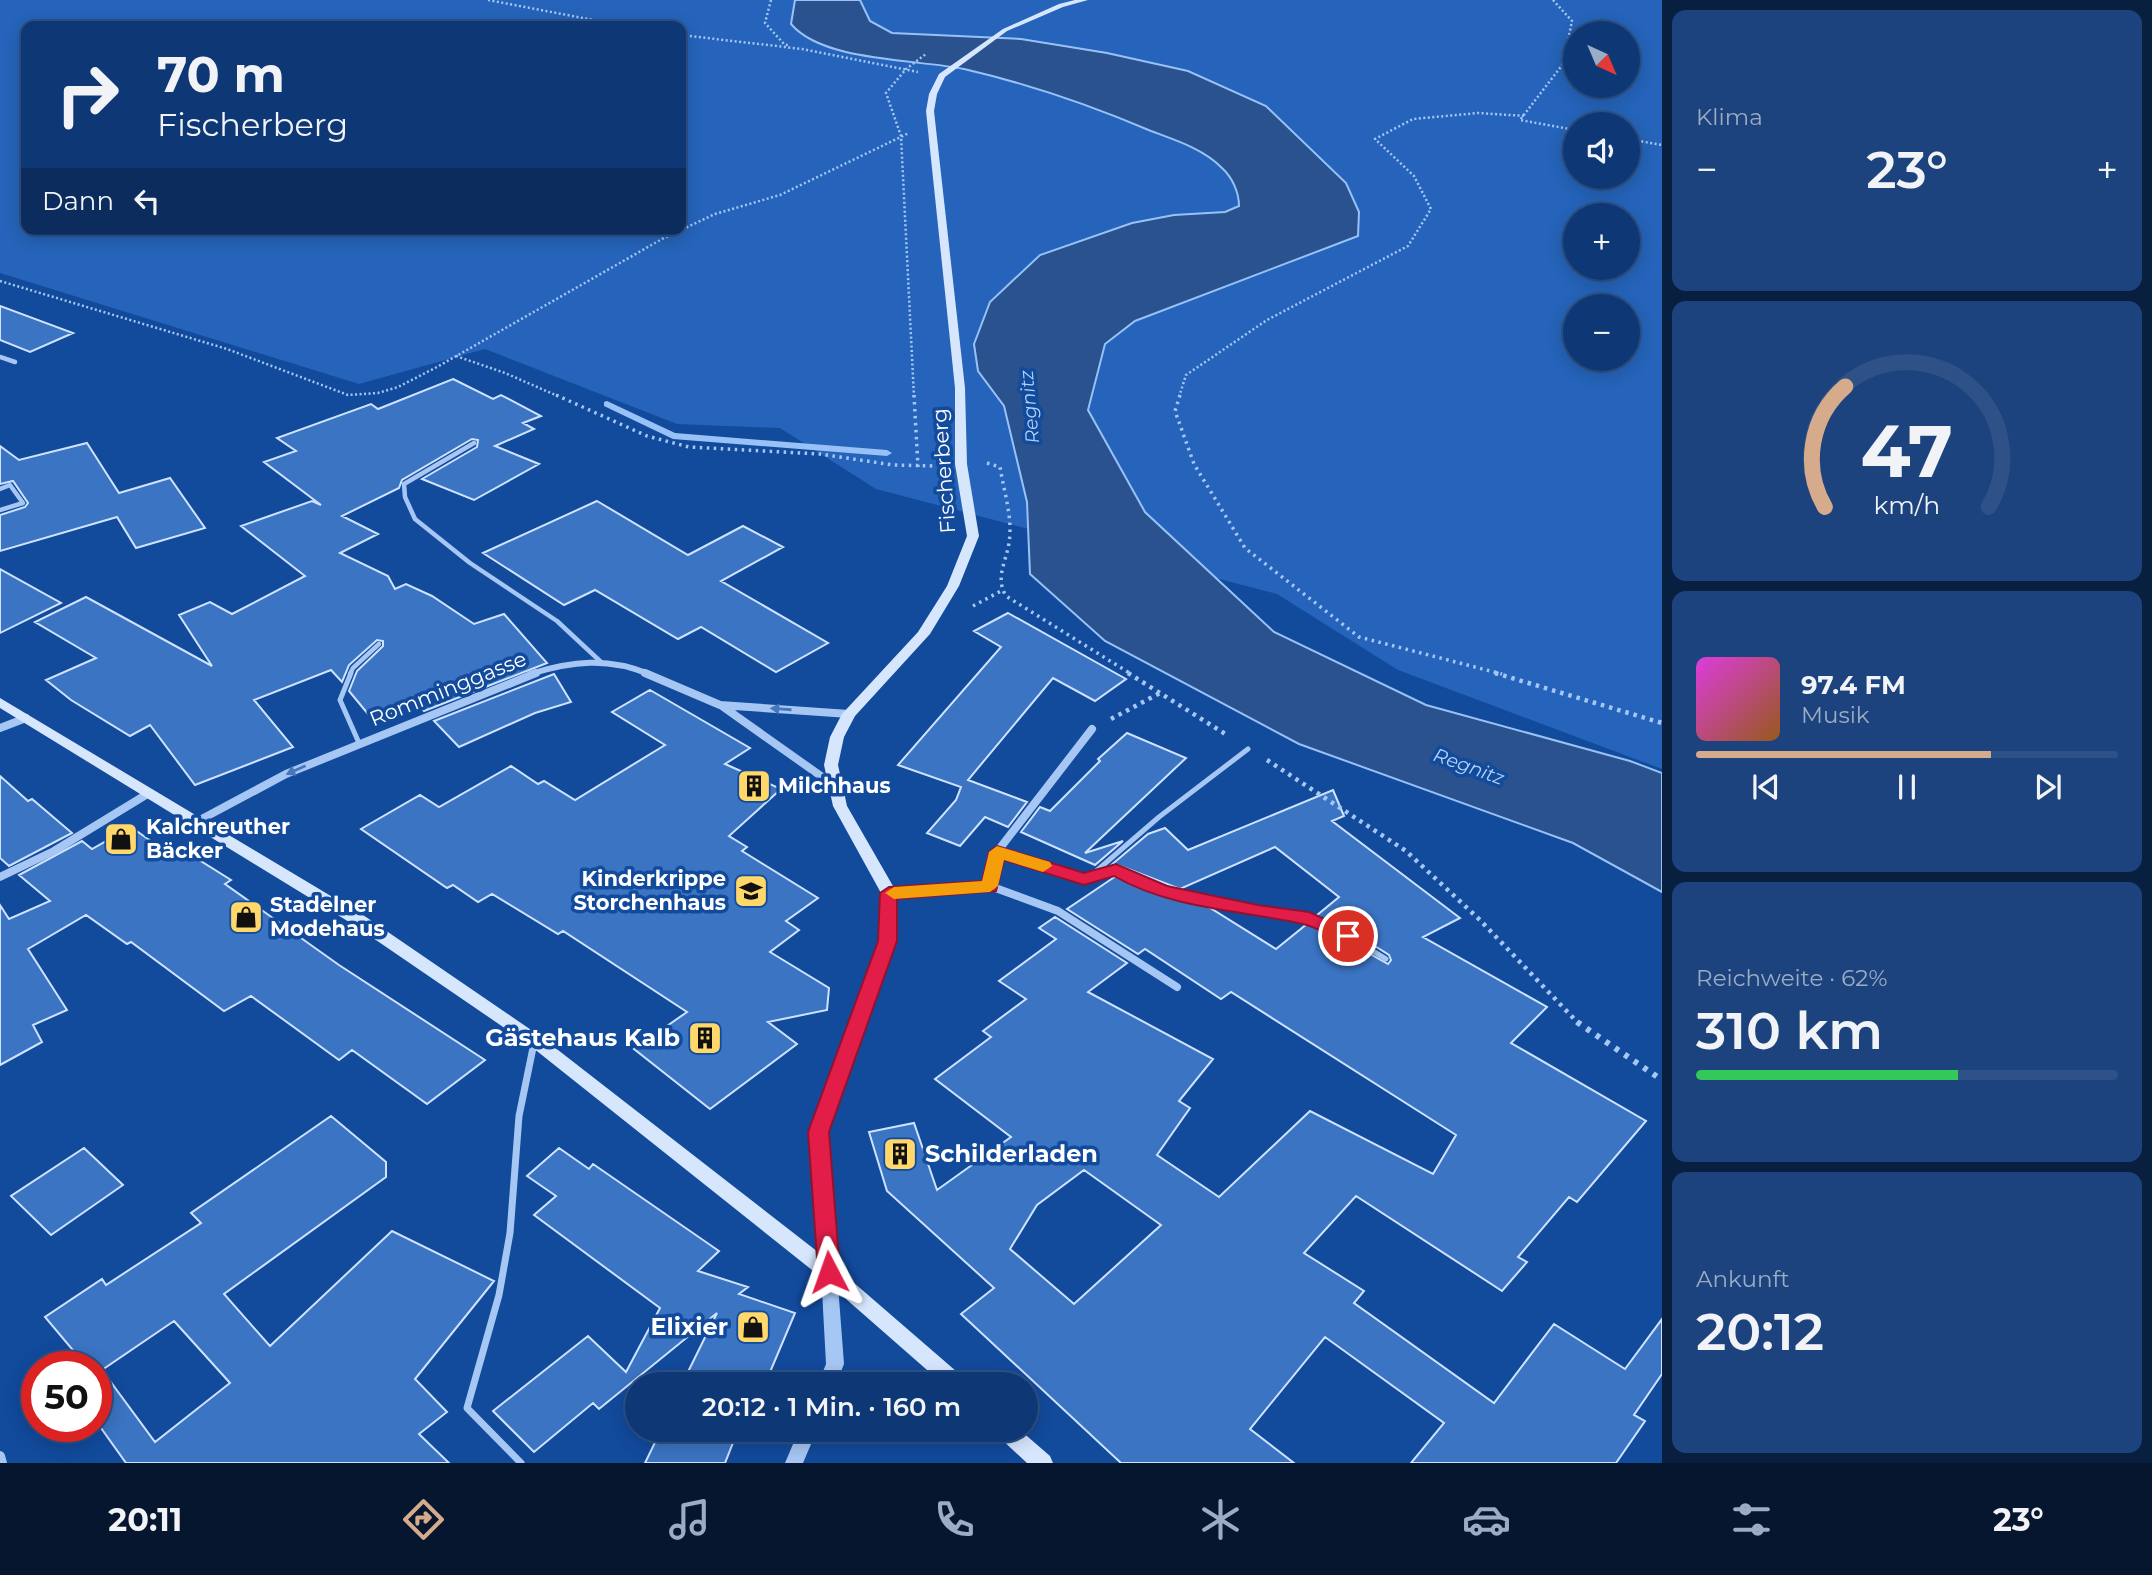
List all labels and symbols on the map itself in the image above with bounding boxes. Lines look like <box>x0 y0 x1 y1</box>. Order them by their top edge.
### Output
north arrow <box>1563 21 1640 98</box>
water label: Regnitz <box>1015 369 1044 445</box>
street label: Fischerberg <box>927 408 960 534</box>
street label: Romminggasse <box>366 646 530 731</box>
one-way arrow <box>770 703 792 714</box>
water label: Regnitz <box>1430 743 1508 790</box>
one-way arrow <box>286 764 306 776</box>
building icon: Milchhaus <box>735 767 773 805</box>
place label: Milchhaus <box>778 773 891 798</box>
place label: Kalchreuther Bäcker <box>146 814 290 863</box>
shop icon: Kalchreuther Bäcker <box>102 820 140 858</box>
place label: Kinderkrippe Storchenhaus <box>573 866 726 915</box>
school or university icon: Kinderkrippe Storchenhaus <box>732 872 770 910</box>
place label: Stadelner Modehaus <box>270 892 385 941</box>
shop icon: Stadelner Modehaus <box>227 898 265 936</box>
pin <box>1318 906 1378 966</box>
building icon: Gästehaus Kalb <box>686 1019 724 1057</box>
place label: Gästehaus Kalb <box>485 1023 680 1052</box>
building icon: Schilderladen <box>881 1135 919 1173</box>
place label: Schilderladen <box>925 1139 1098 1168</box>
position arrow <box>792 1235 866 1309</box>
shop icon: Elixier <box>734 1308 772 1346</box>
place label: Elixier <box>650 1312 728 1341</box>
speed limit sign: 50 <box>21 1351 112 1442</box>

